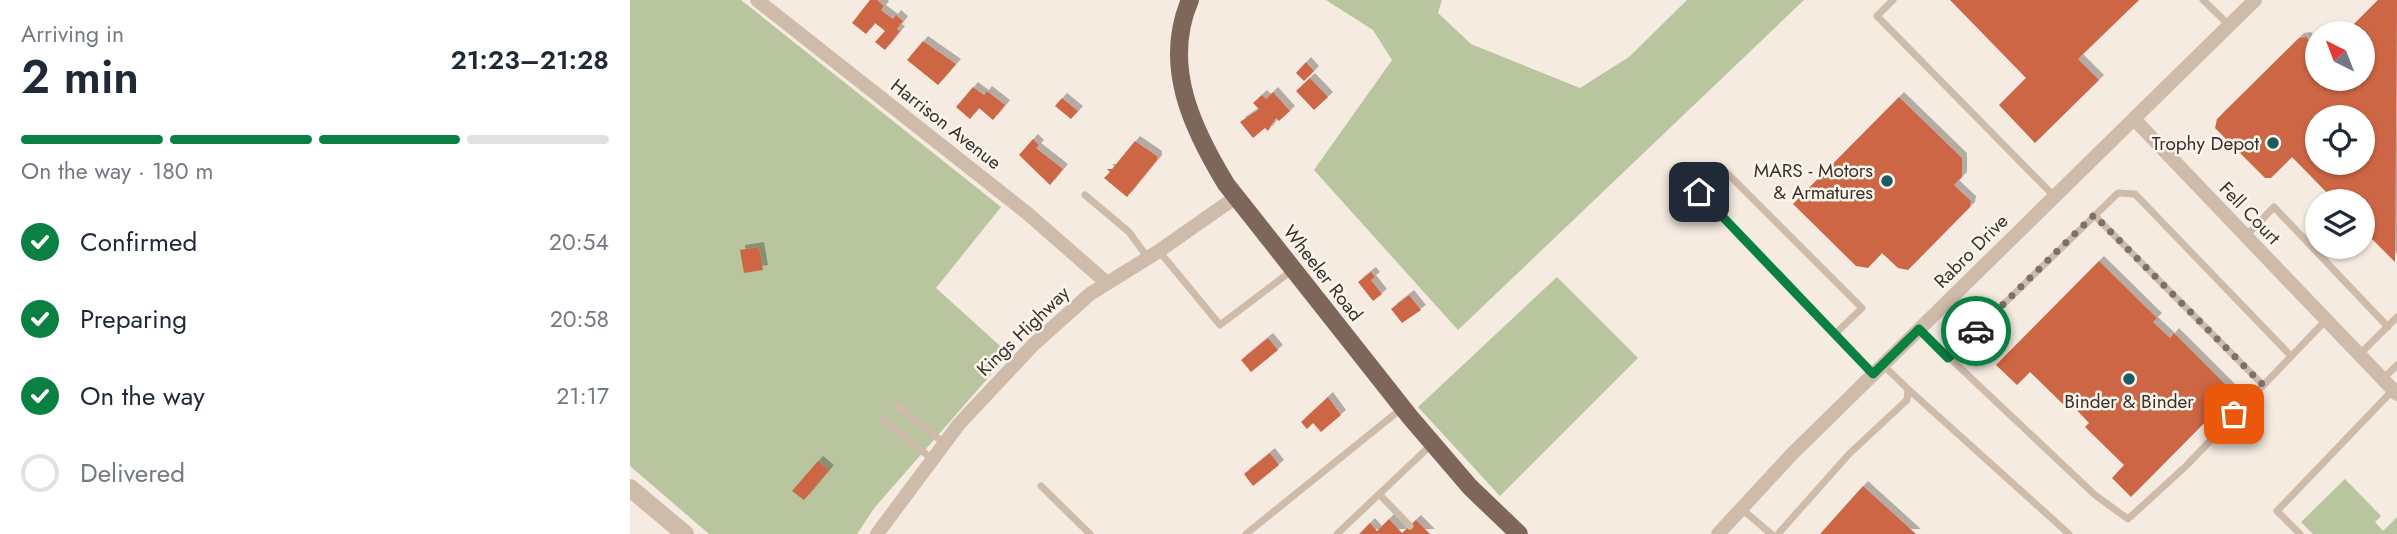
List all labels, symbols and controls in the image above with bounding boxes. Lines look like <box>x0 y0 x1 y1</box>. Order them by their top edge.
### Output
text: Arriving in <box>21 17 124 51</box>
north arrow <box>2305 21 2375 91</box>
map controls <box>2305 21 2375 259</box>
text: 21:23–21:28 <box>450 41 609 79</box>
text: 2 min <box>21 44 139 110</box>
street label: Harrison Avenue <box>885 72 1007 176</box>
button: locate <box>2305 105 2375 175</box>
place label: Trophy Depot <box>2152 130 2259 157</box>
marker: Trophy Depot <box>2265 135 2281 151</box>
text: On the way · 180 m <box>21 154 213 188</box>
place label: MARS - Motors & Armatures <box>1754 157 1873 206</box>
pin <box>1669 162 1729 222</box>
icon: home <box>1680 173 1718 211</box>
marker: MARS - Motors & Armatures <box>1879 173 1895 189</box>
street label: Fell Court <box>2213 176 2287 251</box>
button: layers <box>2305 189 2375 259</box>
street label: Rabro Drive <box>1928 208 2014 294</box>
street label: Wheeler Road <box>1277 219 1369 327</box>
icon: check <box>21 223 59 261</box>
text: Confirmed <box>80 223 197 261</box>
text: 20:54 <box>549 225 609 259</box>
street label: Kings Highway <box>971 279 1076 382</box>
courier <box>1941 296 2011 366</box>
icon: check <box>21 300 59 338</box>
text: Preparing <box>80 300 187 338</box>
text: 20:58 <box>550 302 609 336</box>
icon: car <box>1957 312 1995 350</box>
marker: Binder & Binder <box>2121 371 2137 387</box>
icon: check <box>21 377 59 415</box>
text: On the way <box>80 377 205 415</box>
text: 21:17 <box>556 379 609 413</box>
pin <box>2204 384 2264 444</box>
place label: Binder & Binder <box>2064 388 2194 415</box>
icon: bag <box>2215 395 2253 433</box>
text: Delivered <box>80 454 185 492</box>

